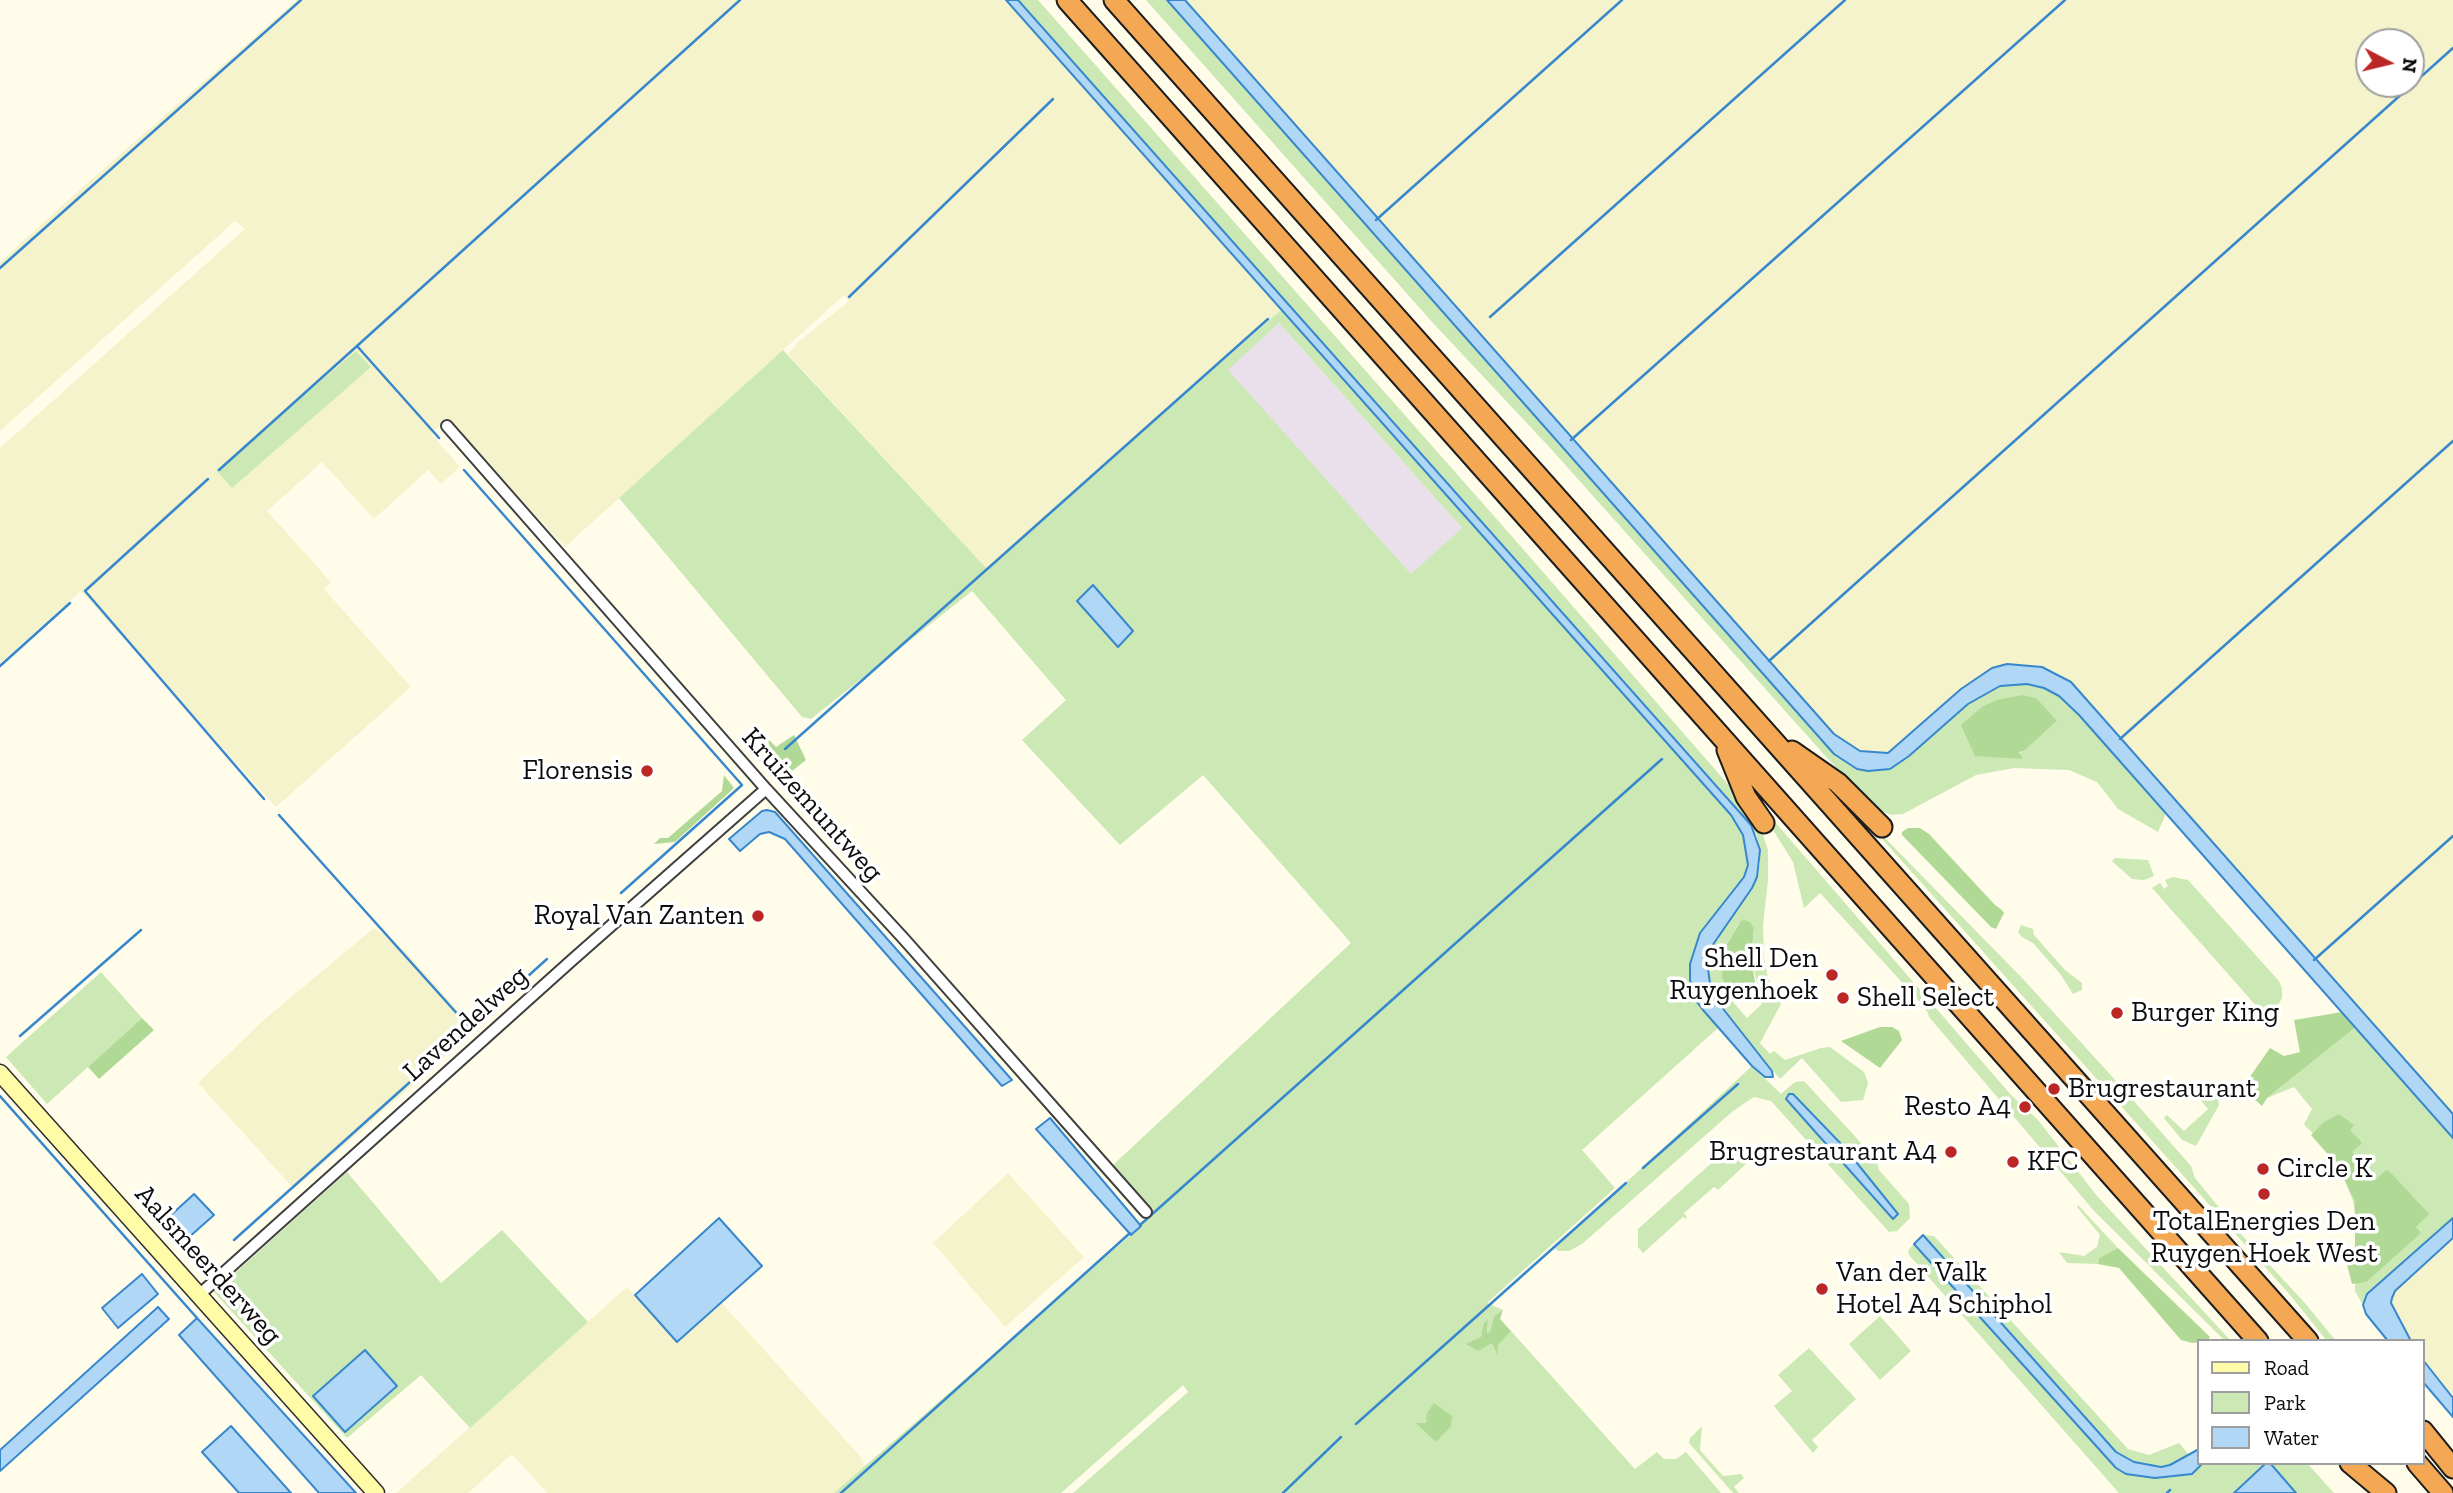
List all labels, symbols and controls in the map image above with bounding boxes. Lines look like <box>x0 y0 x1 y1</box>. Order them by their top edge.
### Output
north arrow <box>2355 28 2425 98</box>
text: N <box>2397 57 2422 74</box>
street label: Kruizemuntweg <box>734 721 890 889</box>
place label: Florensis <box>522 754 633 788</box>
marker: Florensis <box>639 763 655 779</box>
place label: Royal Van Zanten <box>534 899 744 933</box>
marker: Royal Van Zanten <box>750 908 766 924</box>
place label: Shell Den Ruygenhoek <box>1669 942 1818 1008</box>
street label: Lavendelweg <box>397 959 535 1089</box>
marker: Shell Den Ruygenhoek <box>1824 967 1840 983</box>
place label: Shell Select <box>1857 981 1994 1015</box>
marker: Shell Select <box>1835 990 1851 1006</box>
place label: Burger King <box>2131 996 2279 1030</box>
marker: Burger King <box>2109 1005 2125 1021</box>
place label: Brugrestaurant <box>2068 1072 2256 1106</box>
marker: Brugrestaurant <box>2046 1081 2062 1097</box>
place label: Resto A4 <box>1904 1090 2011 1124</box>
marker: Resto A4 <box>2017 1099 2033 1115</box>
place label: Brugrestaurant A4 <box>1709 1135 1937 1169</box>
marker: Brugrestaurant A4 <box>1943 1144 1959 1160</box>
place label: KFC <box>2027 1145 2079 1179</box>
place label: Circle K <box>2277 1152 2373 1186</box>
marker: KFC <box>2005 1154 2021 1170</box>
marker: Circle K <box>2255 1161 2271 1177</box>
street label: Aalsmeerderweg <box>127 1178 289 1352</box>
marker: TotalEnergies Den Ruygen Hoek West <box>2256 1186 2272 1202</box>
place label: TotalEnergies Den Ruygen Hoek West <box>2150 1205 2378 1271</box>
place label: Van der Valk Hotel A4 Schiphol <box>1836 1256 2052 1322</box>
marker: Van der Valk Hotel A4 Schiphol <box>1814 1281 1830 1297</box>
legend <box>2198 1339 2425 1465</box>
text: Road <box>2264 1355 2309 1380</box>
text: Park <box>2264 1390 2306 1415</box>
text: Water <box>2264 1425 2319 1450</box>

